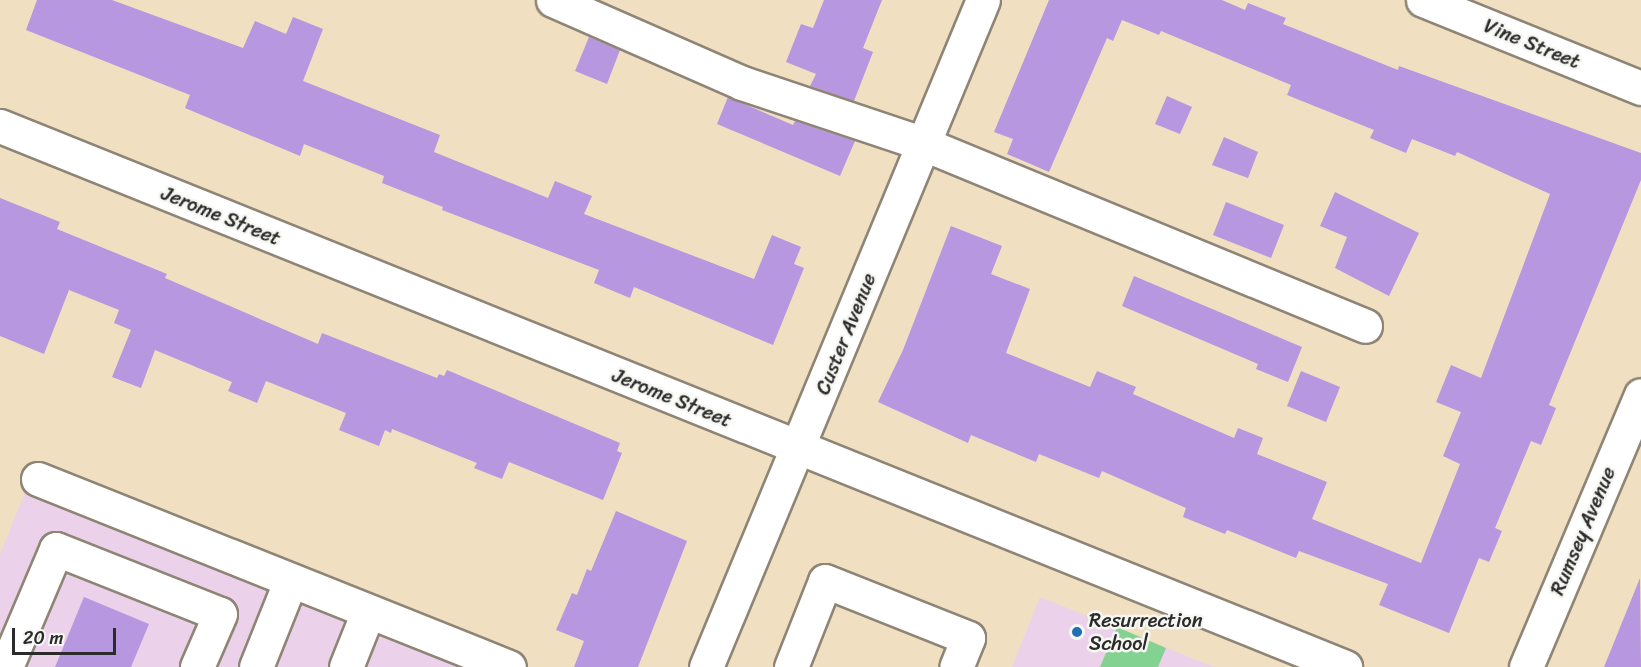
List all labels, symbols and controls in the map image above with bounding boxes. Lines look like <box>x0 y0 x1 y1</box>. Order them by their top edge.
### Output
street label: Vine Street <box>1480 14 1584 74</box>
street label: Jerome Street <box>158 181 284 251</box>
street label: Custer Avenue <box>811 270 881 398</box>
street label: Jerome Street <box>609 363 735 433</box>
street label: Rumsey Avenue <box>1545 463 1621 599</box>
place label: Resurrection School <box>1089 608 1203 655</box>
scale bar <box>15 616 118 654</box>
text: 20 m <box>23 622 63 654</box>
marker: Resurrection School <box>1070 625 1084 639</box>

